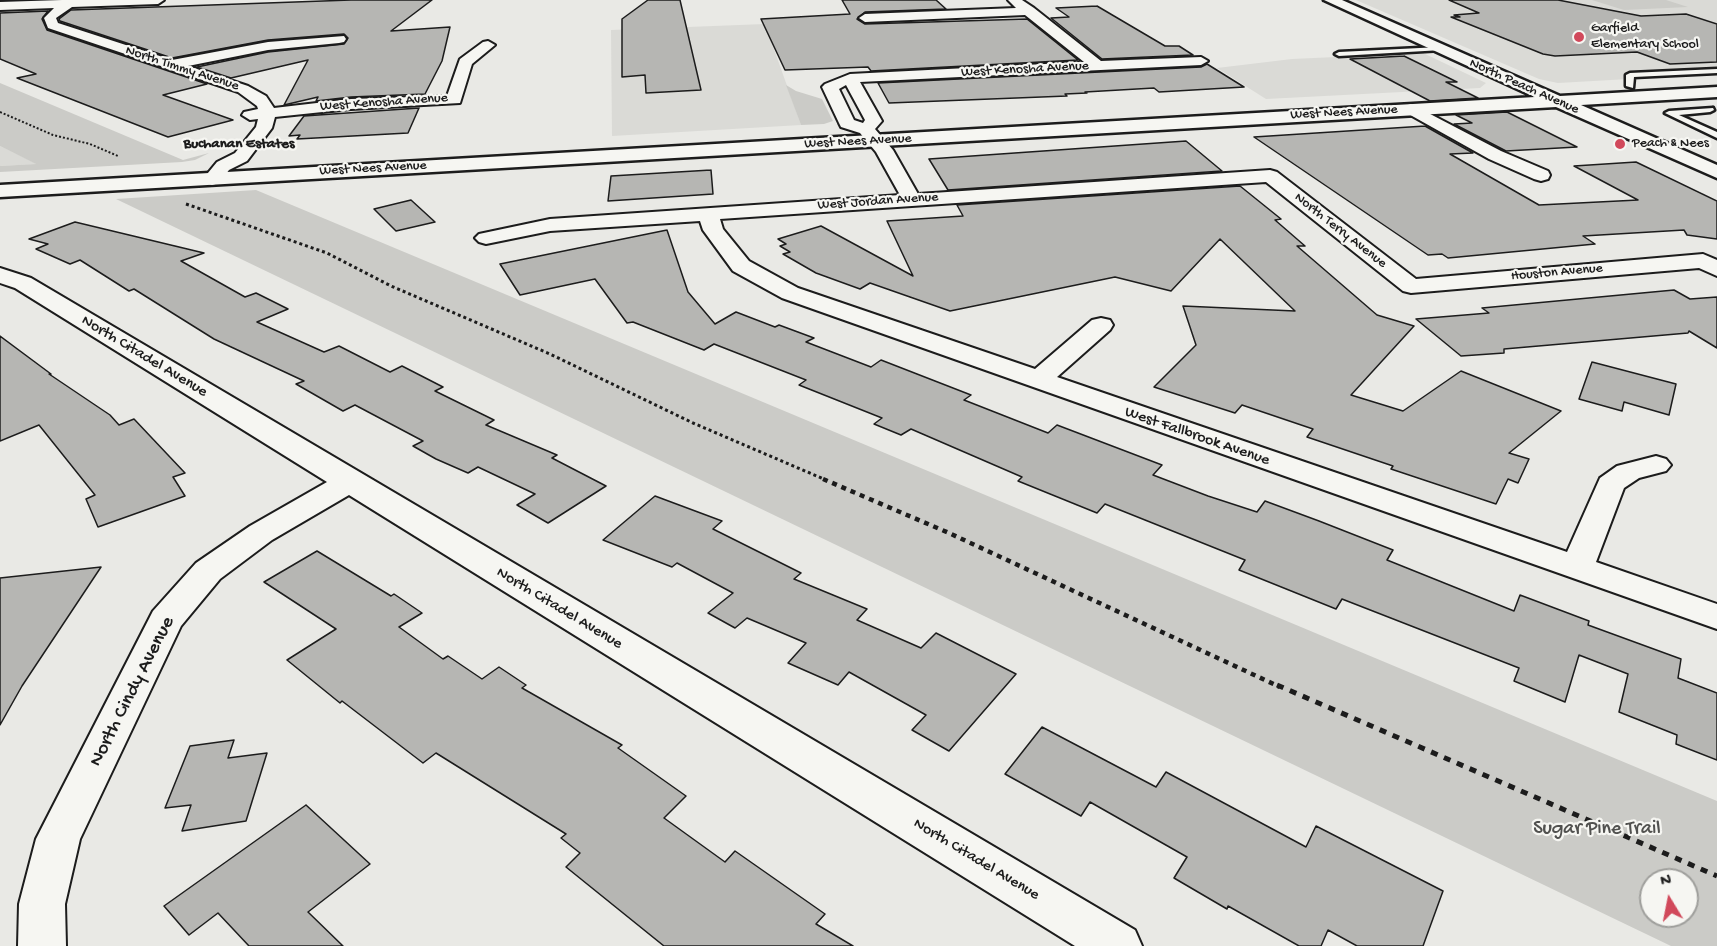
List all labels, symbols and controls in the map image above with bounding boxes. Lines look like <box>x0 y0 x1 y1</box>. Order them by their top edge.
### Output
place label: Garfield Elementary School <box>1591 21 1699 54</box>
marker: Garfield Elementary School <box>1572 30 1586 44</box>
street label: North Timmy Avenue <box>123 43 241 95</box>
street label: North Peach Avenue <box>1467 55 1581 119</box>
street label: West Kenosha Avenue <box>961 58 1089 82</box>
street label: West Kenosha Avenue <box>320 90 448 116</box>
street label: West Nees Avenue <box>1290 102 1398 124</box>
street label: West Nees Avenue <box>804 131 912 153</box>
district label: Buchanan Estates <box>183 136 295 154</box>
place label: Peach & Nees <box>1632 136 1709 152</box>
marker: Peach & Nees <box>1613 137 1627 151</box>
street label: West Nees Avenue <box>319 158 427 180</box>
street label: West Jordan Avenue <box>817 189 939 215</box>
street label: North Terry Avenue <box>1290 190 1390 272</box>
street label: Houston Avenue <box>1510 261 1604 285</box>
street label: North Citadel Avenue <box>77 312 211 402</box>
street label: West Fallbrook Avenue <box>1122 403 1272 471</box>
street label: North Citadel Avenue <box>492 564 626 654</box>
street label: North Cindy Avenue <box>85 613 181 771</box>
street label: North Citadel Avenue <box>909 815 1043 905</box>
park label: Sugar Pine Trail <box>1533 818 1661 842</box>
north arrow <box>1639 868 1699 928</box>
text: N <box>1659 871 1673 892</box>

